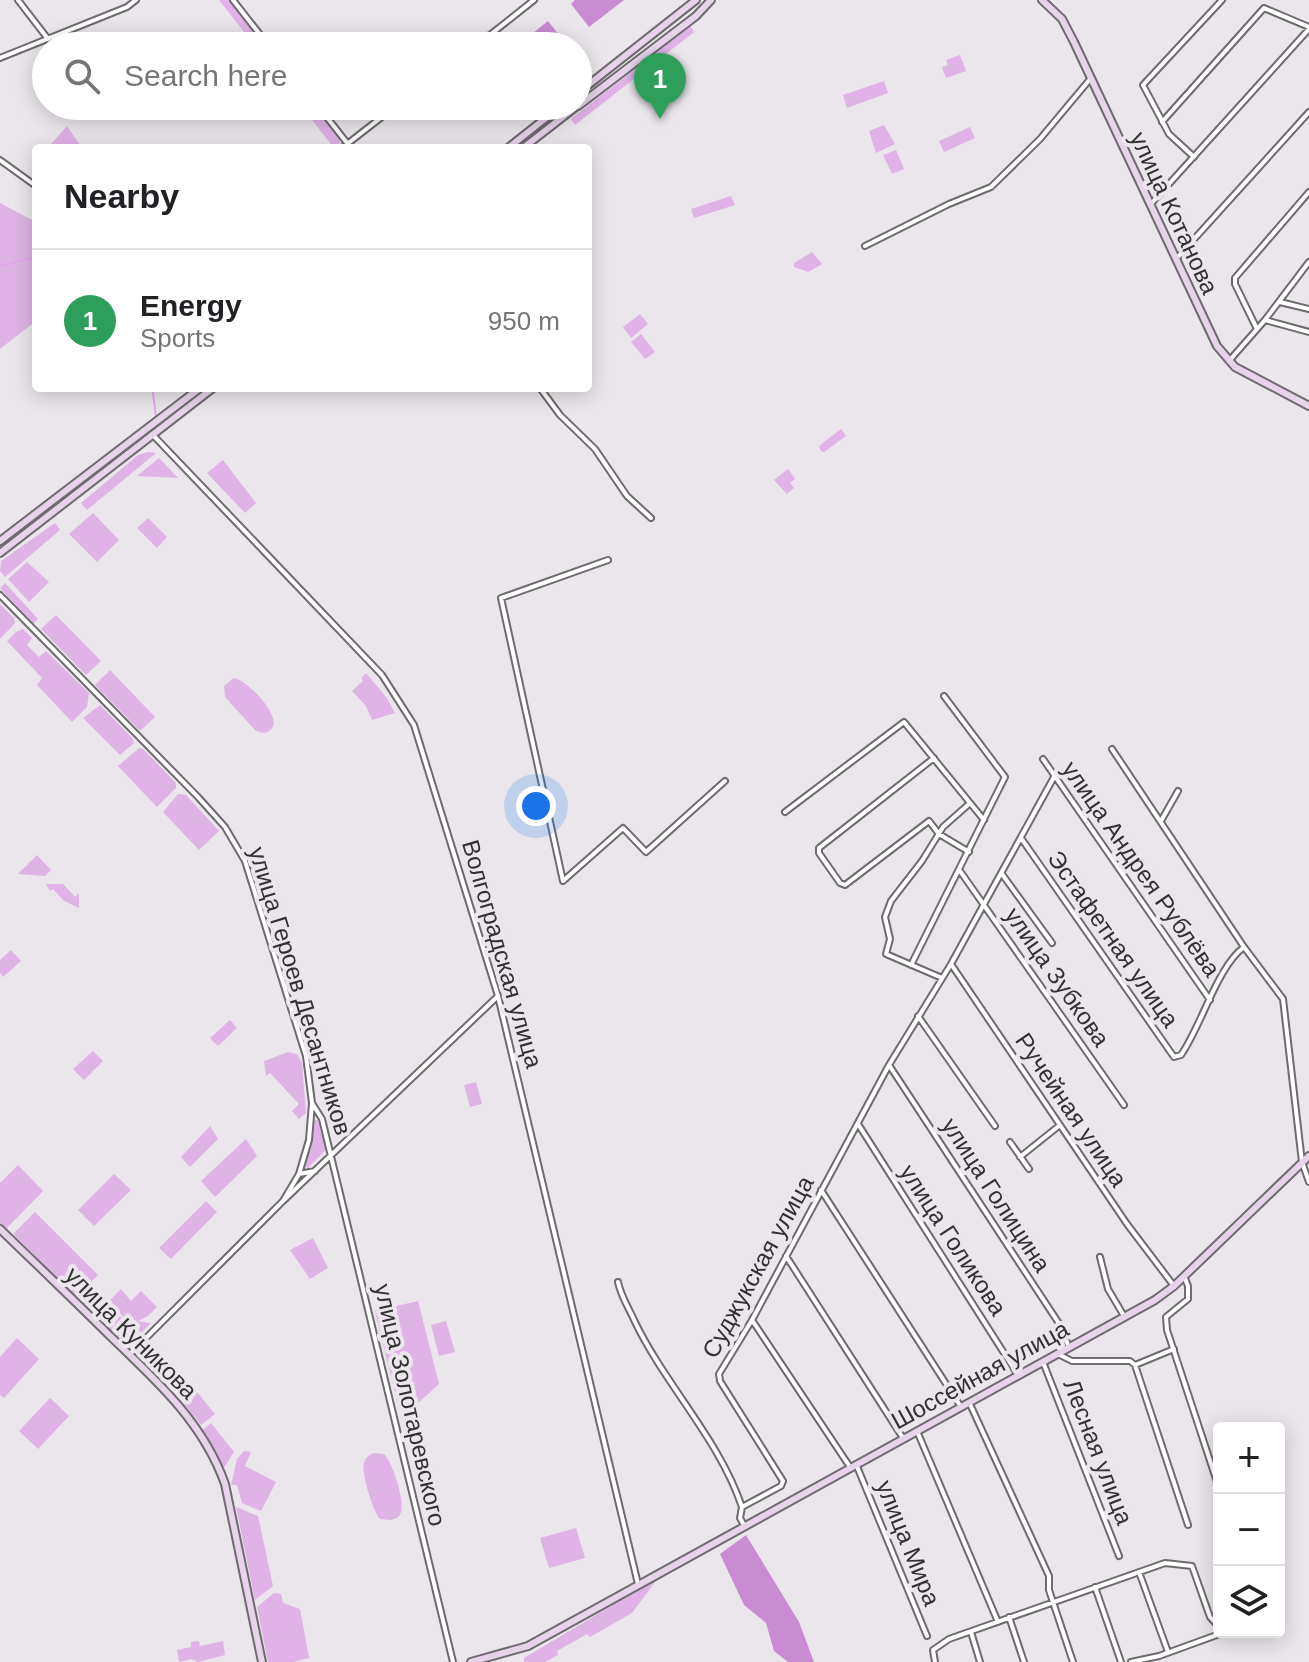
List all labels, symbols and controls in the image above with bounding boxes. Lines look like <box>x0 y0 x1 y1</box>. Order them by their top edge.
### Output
search box <box>32 32 592 120</box>
pin: 1 <box>634 53 686 119</box>
icon: search <box>60 54 104 98</box>
text: Search here <box>124 59 287 92</box>
street label: улица Котанова <box>1125 127 1224 299</box>
text: Nearby <box>64 177 179 215</box>
text: Energy <box>140 289 242 322</box>
text: 1 <box>83 306 97 336</box>
text: 950 m <box>488 306 560 336</box>
text: Sports <box>140 323 215 353</box>
street label: улица Андрея Рублёва <box>1057 756 1226 982</box>
your location <box>516 786 556 826</box>
street label: Волгоградская улица <box>457 837 548 1072</box>
street label: улица Героев Десантников <box>244 844 357 1138</box>
street label: Эстафетная улица <box>1042 845 1185 1033</box>
street label: улица Зубкова <box>1000 902 1116 1052</box>
street label: Ручейная улица <box>1010 1028 1133 1192</box>
street label: улица Голицина <box>937 1113 1057 1277</box>
street label: улица Голикова <box>895 1159 1013 1321</box>
street label: Суджукская улица <box>696 1171 819 1362</box>
street label: улица Куникова <box>60 1261 203 1405</box>
street label: улица Золотаревского <box>369 1281 452 1529</box>
street label: Шоссейная улица <box>886 1314 1074 1434</box>
street label: Лесная улица <box>1058 1375 1139 1529</box>
map controls <box>1213 1422 1285 1638</box>
button: + <box>1213 1422 1285 1494</box>
street label: улица Мира <box>871 1476 946 1610</box>
button: − <box>1213 1494 1285 1566</box>
button: layers <box>1213 1566 1285 1638</box>

